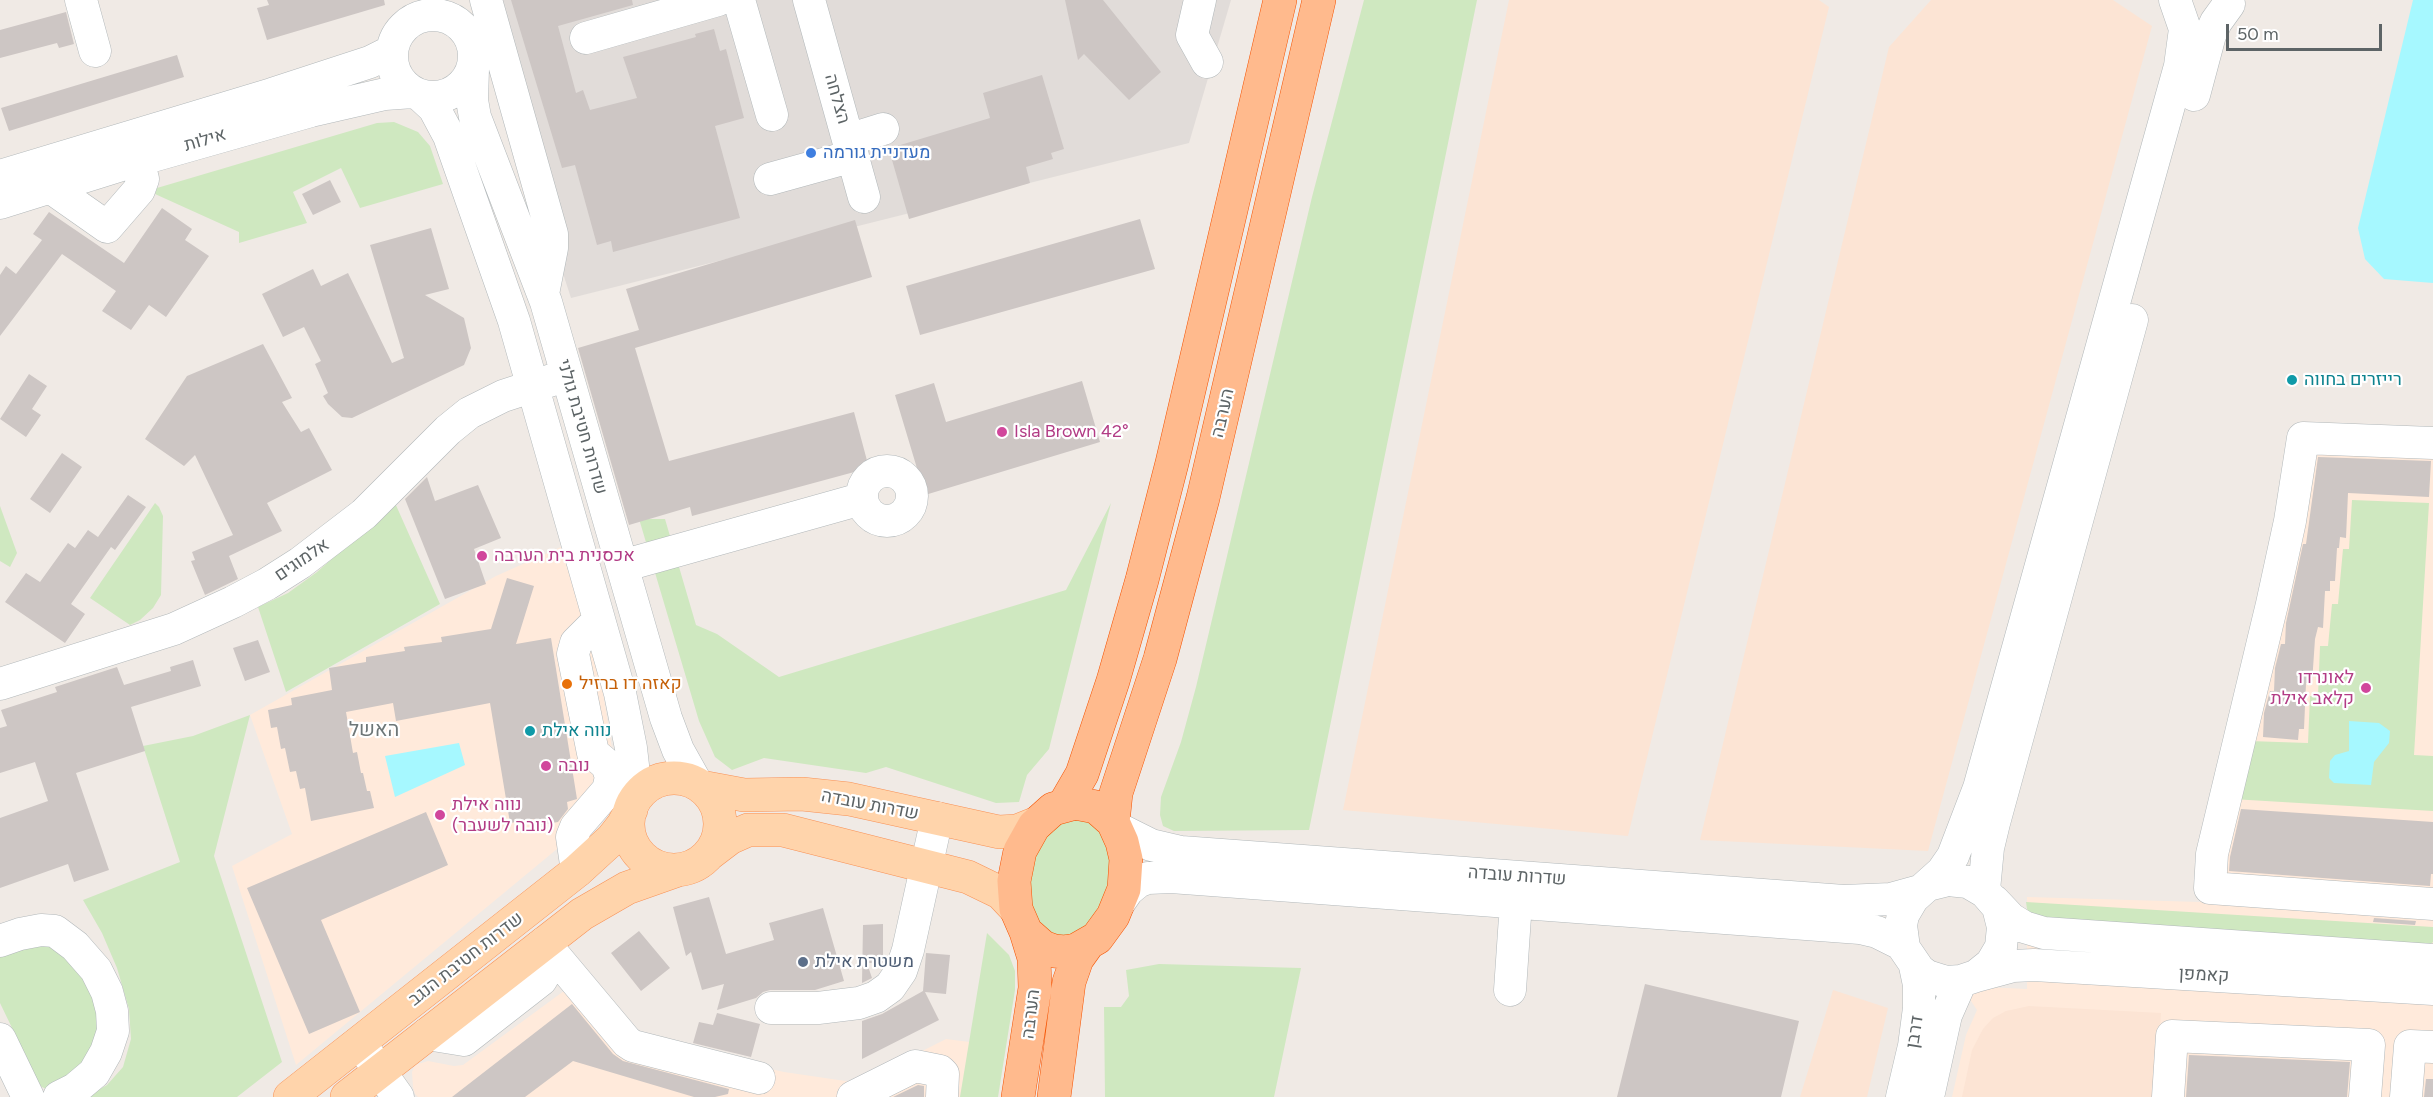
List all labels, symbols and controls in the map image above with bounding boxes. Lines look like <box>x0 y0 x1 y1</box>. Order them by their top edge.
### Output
scale bar <box>2229 12 2385 50</box>
text: 50 m <box>2237 23 2279 45</box>
street label: הצלחה <box>820 71 854 127</box>
street label: אילות <box>181 124 229 156</box>
place label: מעדניית גורמה <box>823 142 930 164</box>
marker: מעדניית גורמה <box>804 146 818 160</box>
street label: שדרות חטיבת גולני <box>552 357 612 497</box>
place label: רייזרים בחווה <box>2304 369 2402 391</box>
marker: רייזרים בחווה <box>2285 373 2299 387</box>
street label: הערבה <box>1207 386 1239 440</box>
place label: Isla Brown 42° <box>1014 421 1129 443</box>
marker: Isla Brown 42° <box>995 425 1009 439</box>
street label: אלמוגים <box>271 534 333 586</box>
place label: אכסנית בית הערבה <box>494 545 635 567</box>
marker: אכסנית בית הערבה <box>475 549 489 563</box>
place label: לאונרדו קלאב אילת <box>2271 667 2354 710</box>
place label: קאזה דו ברזיל <box>579 673 682 695</box>
marker: קאזה דו ברזיל <box>560 677 574 691</box>
marker: לאונרדו קלאב אילת <box>2359 681 2373 695</box>
district label: האשל <box>349 718 399 742</box>
place label: נווה אילת <box>542 720 612 742</box>
marker: נווה אילת <box>523 724 537 738</box>
place label: נובה <box>558 755 590 777</box>
marker: נובה <box>539 759 553 773</box>
street label: שדרות עובדה <box>820 785 920 825</box>
place label: נווה אילת (נובה לשעבר) <box>452 794 553 836</box>
marker: נווה אילת (נובה לשעבר) <box>433 808 447 822</box>
street label: שדרות עובדה <box>1467 862 1567 890</box>
street label: שדרות חטיבת הנגב <box>404 907 528 1011</box>
place label: משטרת אילת <box>815 951 914 973</box>
marker: משטרת אילת <box>796 955 810 969</box>
street label: קאמפן <box>2178 963 2230 987</box>
street label: הערבה <box>1017 988 1045 1040</box>
street label: דרבן <box>1902 1014 1928 1050</box>

